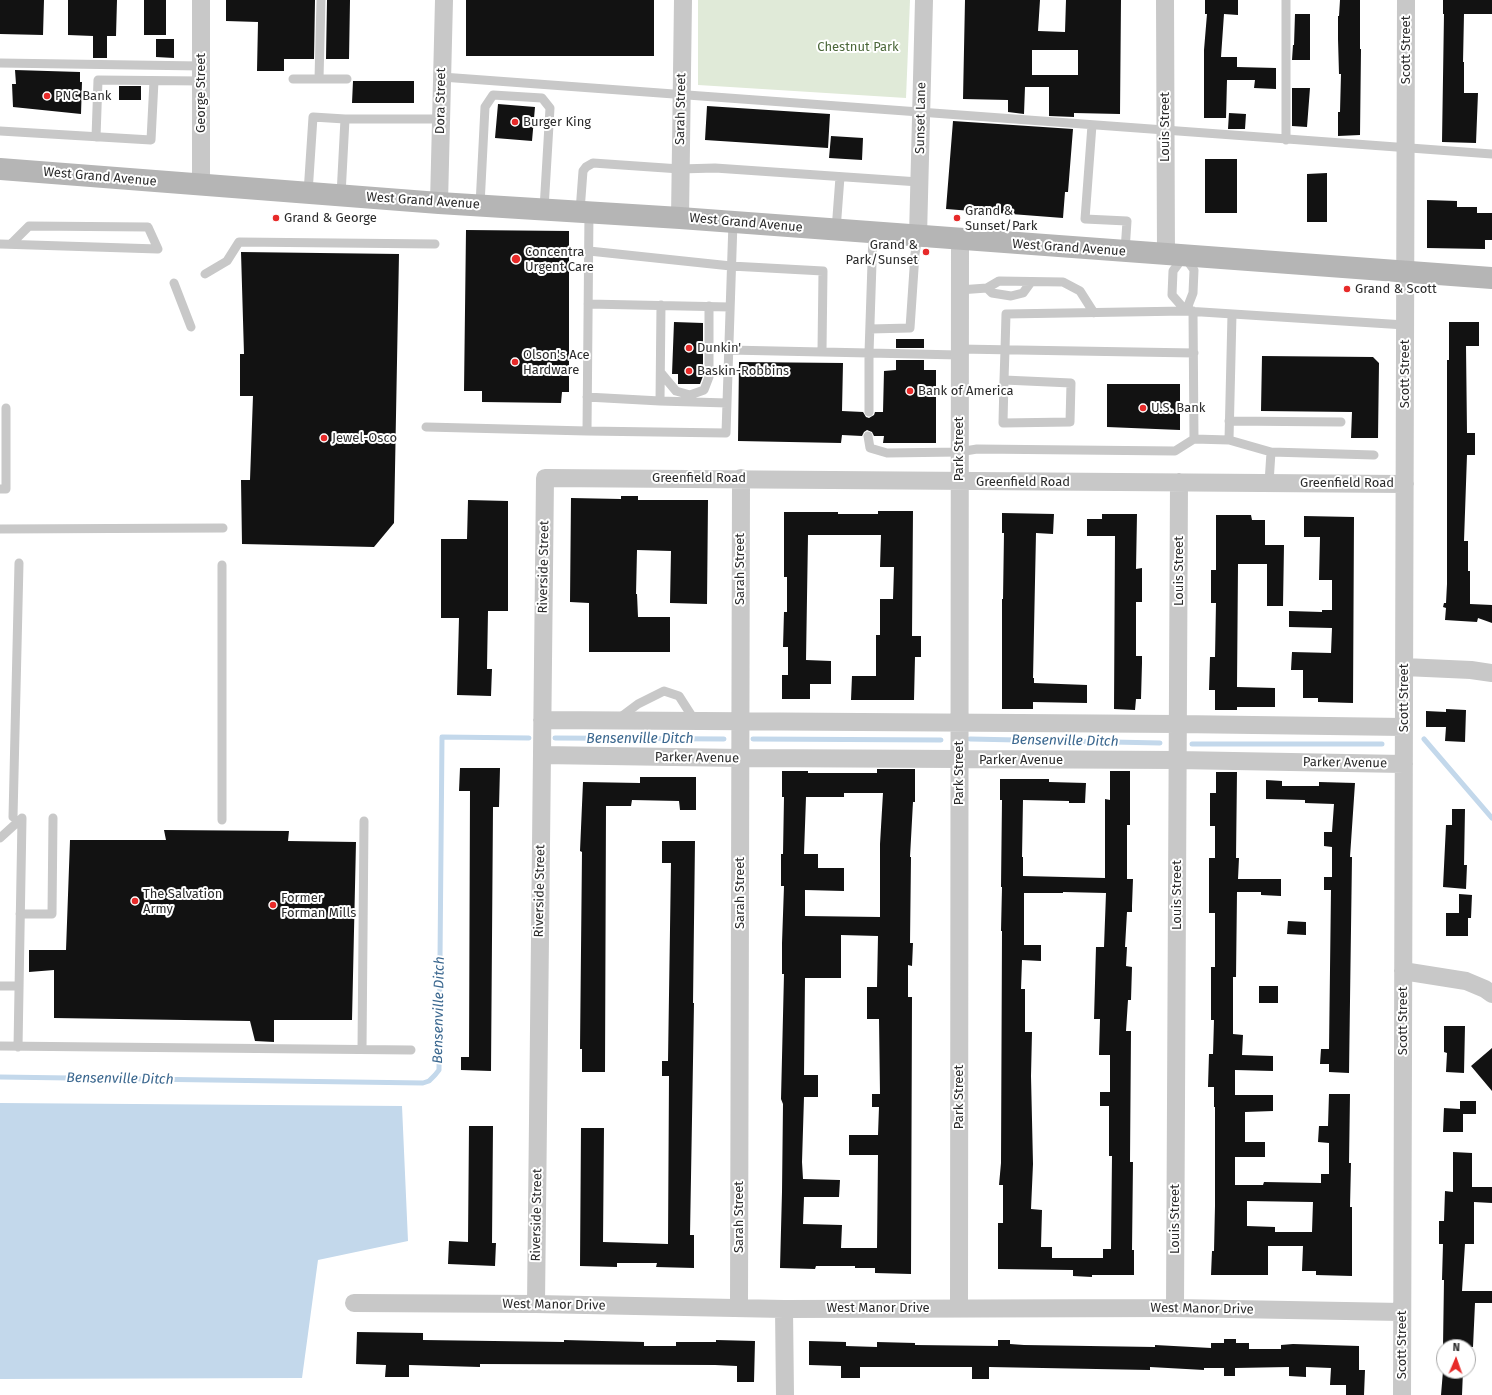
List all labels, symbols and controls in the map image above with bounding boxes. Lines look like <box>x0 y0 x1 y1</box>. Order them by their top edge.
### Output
street label: Scott Street <box>1398 16 1414 84</box>
park label: Chestnut Park <box>817 39 899 55</box>
street label: George Street <box>193 53 209 133</box>
street label: Dora Street <box>433 68 449 134</box>
street label: Sarah Street <box>673 73 689 145</box>
street label: Sunset Lane <box>913 82 929 154</box>
place label: PNC Bank <box>55 88 111 104</box>
marker: PNC Bank <box>42 91 52 101</box>
street label: Louis Street <box>1157 92 1173 162</box>
place label: Burger King <box>523 114 591 130</box>
marker: Burger King <box>510 117 520 127</box>
street label: West Grand Avenue <box>43 164 157 190</box>
street label: West Grand Avenue <box>366 189 480 213</box>
place label: Grand & Sunset/Park <box>965 203 1037 234</box>
place label: Grand & George <box>284 210 377 226</box>
street label: West Grand Avenue <box>689 210 803 236</box>
marker: Grand & George <box>271 213 281 223</box>
marker: Grand & Sunset/Park <box>952 213 962 223</box>
street label: West Grand Avenue <box>1012 236 1126 260</box>
place label: Grand & Park/Sunset <box>846 237 918 268</box>
place label: Concentra Urgent Care <box>525 244 594 275</box>
marker: Grand & Park/Sunset <box>921 247 931 257</box>
marker: Concentra Urgent Care <box>510 253 522 265</box>
place label: Grand & Scott <box>1355 281 1437 297</box>
marker: Grand & Scott <box>1342 284 1352 294</box>
place label: Dunkin' <box>697 340 741 356</box>
street label: Scott Street <box>1397 340 1413 408</box>
marker: Dunkin' <box>684 343 694 353</box>
place label: Olson's Ace Hardware <box>523 347 590 378</box>
marker: Olson's Ace Hardware <box>510 357 520 367</box>
place label: Baskin-Robbins <box>697 363 789 379</box>
marker: Baskin-Robbins <box>684 366 694 376</box>
place label: Bank of America <box>918 383 1014 399</box>
marker: Bank of America <box>905 386 915 396</box>
place label: U.S. Bank <box>1151 400 1205 416</box>
marker: U.S. Bank <box>1138 403 1148 413</box>
street label: Park Street <box>951 417 967 481</box>
place label: Jewel-Osco <box>332 430 397 446</box>
marker: Jewel-Osco <box>319 433 329 443</box>
street label: Greenfield Road <box>652 470 746 486</box>
street label: Greenfield Road <box>976 474 1070 490</box>
street label: Greenfield Road <box>1300 475 1394 491</box>
street label: Riverside Street <box>535 520 553 614</box>
street label: Sarah Street <box>732 533 748 605</box>
street label: Louis Street <box>1171 536 1187 606</box>
street label: Scott Street <box>1396 664 1412 732</box>
water label: Bensenville Ditch <box>586 731 694 747</box>
water label: Bensenville Ditch <box>1011 732 1119 750</box>
street label: Park Street <box>951 741 967 805</box>
street label: Parker Avenue <box>655 749 739 767</box>
street label: Parker Avenue <box>979 752 1063 768</box>
street label: Parker Avenue <box>1303 754 1387 772</box>
street label: Riverside Street <box>531 844 549 938</box>
street label: Sarah Street <box>732 857 748 929</box>
street label: Louis Street <box>1169 860 1185 930</box>
place label: The Salvation Army <box>143 886 222 917</box>
place label: Former Forman Mills <box>281 890 356 921</box>
marker: The Salvation Army <box>130 896 140 906</box>
marker: Former Forman Mills <box>268 900 278 910</box>
water label: Bensenville Ditch <box>430 956 448 1064</box>
street label: Scott Street <box>1395 987 1411 1055</box>
street label: Park Street <box>951 1065 967 1129</box>
water label: Bensenville Ditch <box>66 1070 174 1088</box>
street label: Riverside Street <box>528 1168 546 1262</box>
street label: Sarah Street <box>731 1181 747 1253</box>
street label: Louis Street <box>1167 1184 1183 1254</box>
street label: West Manor Drive <box>502 1296 606 1314</box>
street label: West Manor Drive <box>826 1300 930 1316</box>
street label: West Manor Drive <box>1150 1300 1254 1318</box>
street label: Scott Street <box>1394 1311 1410 1379</box>
north arrow <box>1436 1339 1476 1379</box>
text: N <box>1453 1341 1460 1354</box>

